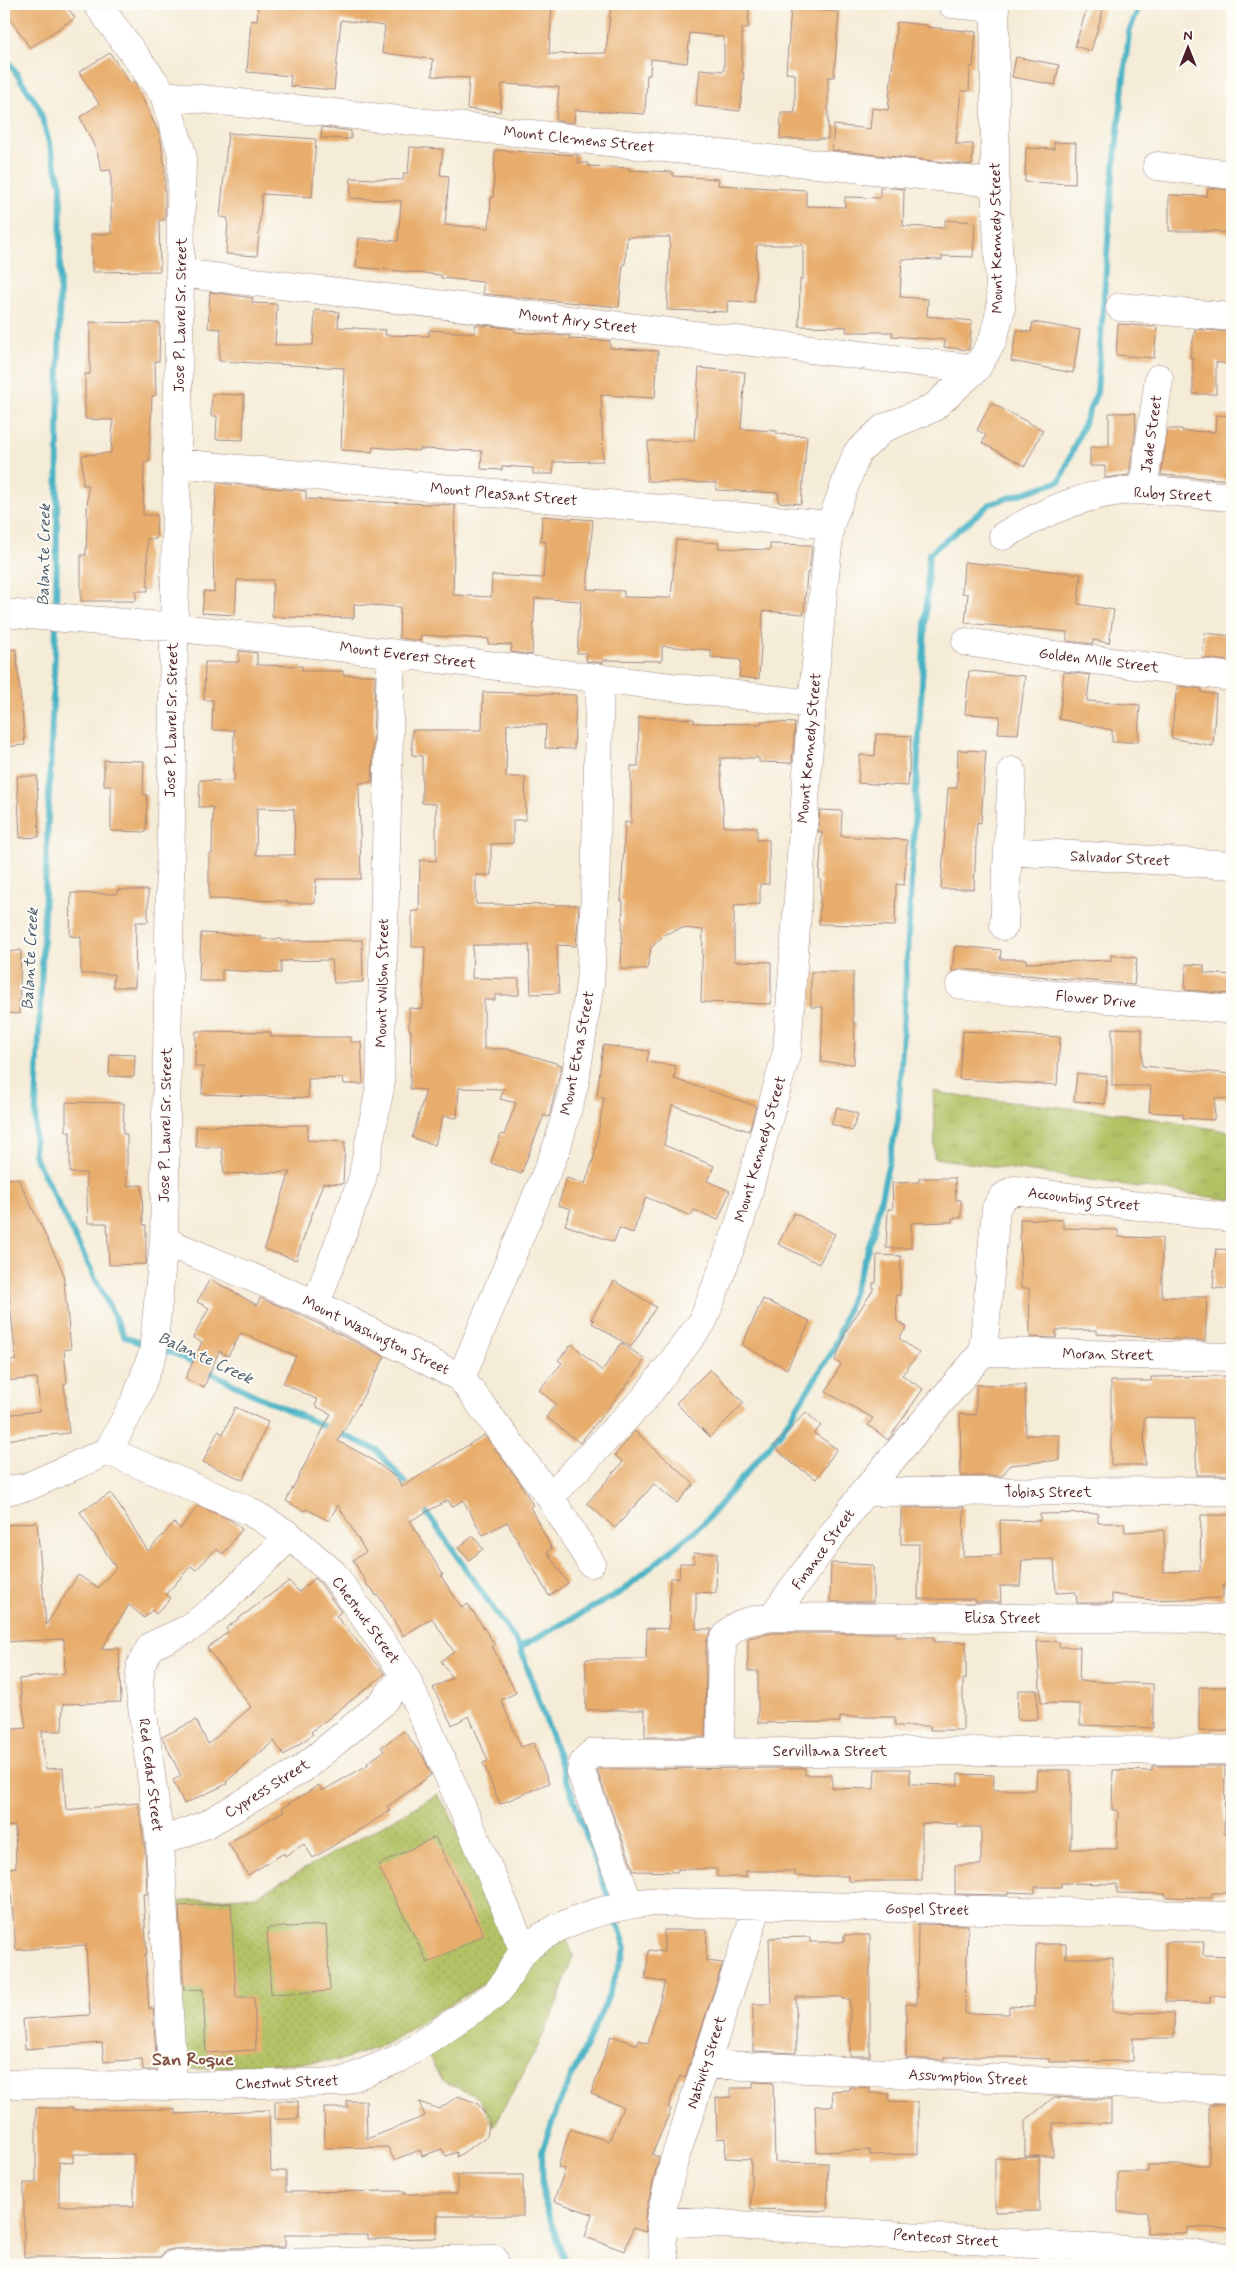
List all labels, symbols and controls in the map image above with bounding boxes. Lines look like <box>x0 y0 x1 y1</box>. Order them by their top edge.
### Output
north arrow <box>1164 22 1214 72</box>
text: N <box>1183 27 1193 45</box>
street label: Mount Clemens Street <box>503 122 655 158</box>
street label: Mount Kennedy Street <box>986 162 1008 314</box>
street label: Jose P. Laurel Sr. Street <box>170 237 192 393</box>
street label: Mount Airy Street <box>517 305 638 339</box>
street label: Jade Street <box>1137 394 1167 474</box>
street label: Mount Pleasant Street <box>430 479 578 511</box>
street label: Ruby Street <box>1133 483 1213 507</box>
water label: Balante Creek <box>33 503 56 606</box>
street label: Mount Everest Street <box>338 638 478 674</box>
street label: Jose P. Laurel Sr. Street <box>161 642 183 798</box>
street label: Golden Mile Street <box>1037 644 1160 678</box>
street label: Mount Kennedy Street <box>793 672 827 824</box>
street label: Salvador Street <box>1070 846 1170 872</box>
water label: Balante Creek <box>17 907 44 1011</box>
street label: Mount Wilson Street <box>372 918 394 1048</box>
street label: Flower Drive <box>1055 987 1137 1014</box>
street label: Mount Etna Street <box>556 989 600 1117</box>
street label: Jose P. Laurel Sr. Street <box>155 1047 177 1203</box>
street label: Mount Kennedy Street <box>731 1074 791 1225</box>
street label: Accounting Street <box>1027 1183 1141 1218</box>
street label: Mount Washington Street <box>298 1292 453 1381</box>
water label: Balante Creek <box>155 1327 257 1390</box>
street label: Moran Street <box>1062 1344 1154 1366</box>
street label: Tobias Street <box>1004 1483 1092 1503</box>
street label: Finance Street <box>788 1505 860 1594</box>
street label: Chestnut Street <box>327 1573 404 1668</box>
street label: Elisa Street <box>964 1609 1041 1629</box>
street label: Red Cedar Street <box>133 1717 167 1833</box>
street label: Servillana Street <box>773 1742 887 1762</box>
street label: Cypress Street <box>221 1755 314 1823</box>
street label: Gospel Street <box>885 1899 969 1921</box>
street label: Nativity Street <box>683 2013 731 2111</box>
district label: San Roque <box>152 2048 234 2072</box>
street label: Assumption Street <box>908 2065 1028 2091</box>
street label: Chestnut Street <box>235 2071 339 2095</box>
street label: Pentecost Street <box>892 2225 1000 2253</box>

